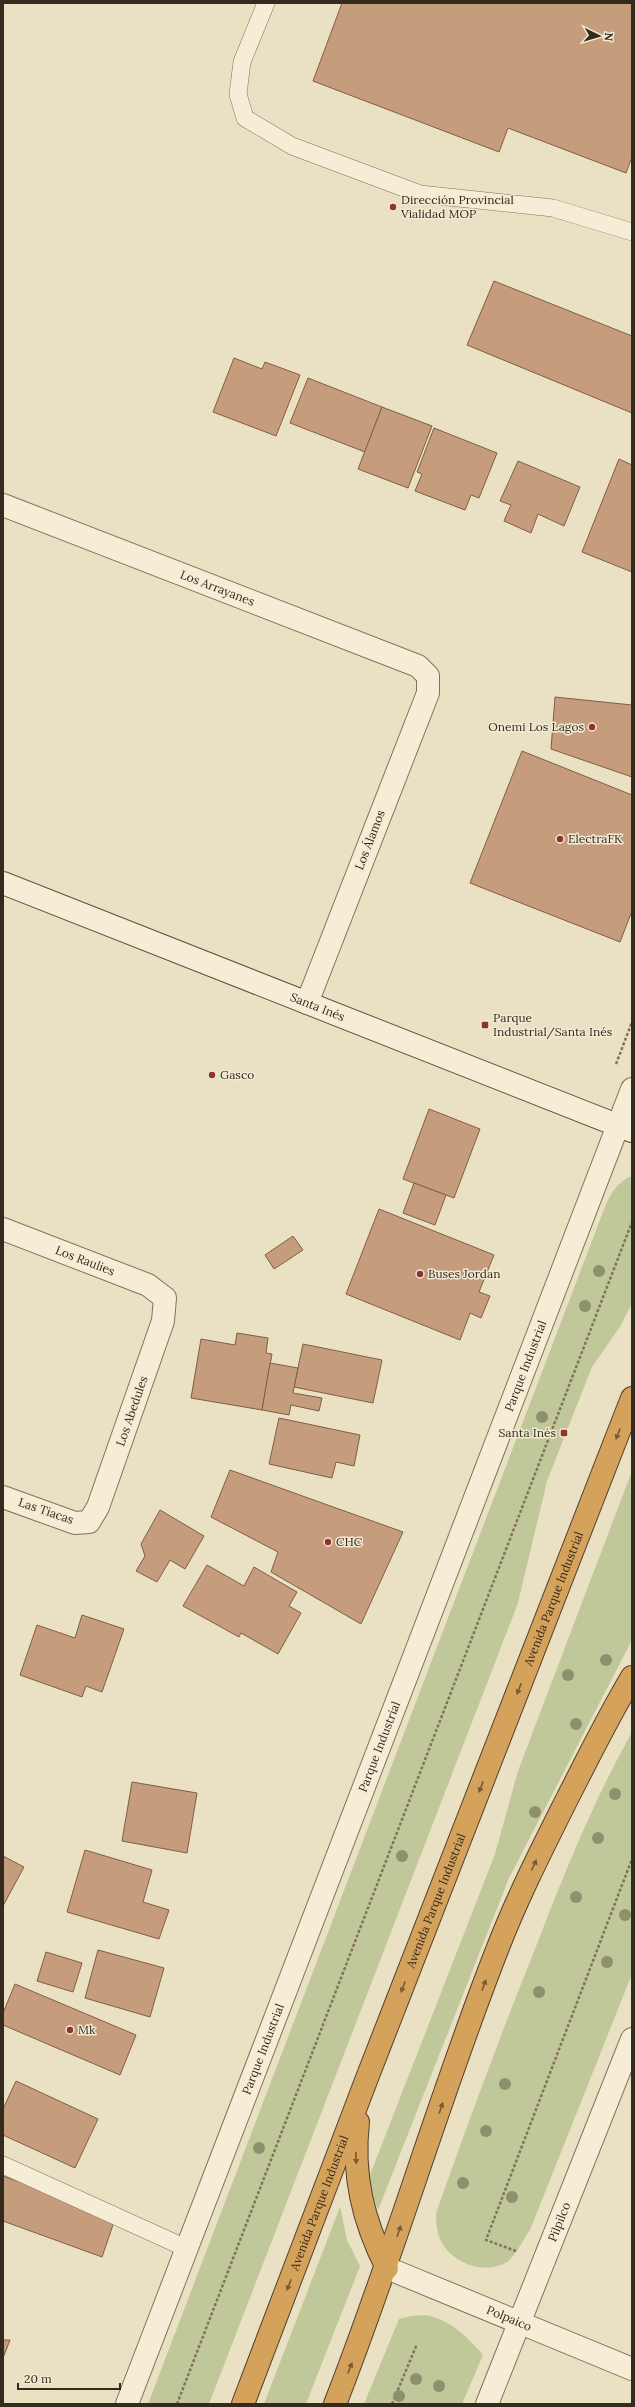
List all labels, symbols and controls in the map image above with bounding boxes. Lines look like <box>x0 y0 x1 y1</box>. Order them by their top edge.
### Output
north arrow <box>579 16 619 56</box>
text: N <box>602 32 616 42</box>
place label: Dirección Provincial Vialidad MOP <box>400 192 514 221</box>
marker: Dirección Provincial Vialidad MOP <box>388 202 398 212</box>
street label: Los Arrayanes <box>178 567 257 609</box>
place label: Onemi Los Lagos <box>488 719 584 734</box>
marker: Onemi Los Lagos <box>587 722 597 732</box>
street label: Los Álamos <box>351 807 388 872</box>
place label: ElectraFK <box>568 831 623 846</box>
marker: ElectraFK <box>555 834 565 844</box>
street label: Santa Inés <box>288 989 348 1024</box>
place label: Parque Industrial/Santa Inés <box>493 1010 613 1040</box>
marker: Parque Industrial/Santa Inés <box>480 1020 490 1030</box>
place label: Gasco <box>220 1067 254 1082</box>
marker: Gasco <box>207 1070 217 1080</box>
street label: Los Raulies <box>54 1242 117 1279</box>
place label: Buses Jordan <box>428 1266 501 1281</box>
marker: Buses Jordan <box>415 1269 425 1279</box>
street label: Parque Industrial <box>501 1318 549 1413</box>
street label: Los Abedules <box>113 1373 151 1448</box>
place label: Santa Inés <box>499 1425 556 1440</box>
marker: Santa Inés <box>559 1428 569 1438</box>
one-way arrow <box>614 1429 620 1441</box>
street label: Las Tiacas <box>17 1494 76 1527</box>
street label: Avenida Parque Industrial <box>520 1529 586 1669</box>
place label: CHC <box>336 1534 363 1549</box>
marker: CHC <box>323 1537 333 1547</box>
one-way arrow <box>515 1684 521 1696</box>
street label: Parque Industrial <box>355 1699 403 1794</box>
one-way arrow <box>477 1782 483 1794</box>
street label: Avenida Parque Industrial <box>402 1831 469 1971</box>
one-way arrow <box>531 1859 537 1871</box>
one-way arrow <box>481 1979 487 1991</box>
one-way arrow <box>399 1981 405 1993</box>
street label: Parque Industrial <box>239 2002 287 2097</box>
place label: Mk <box>78 2022 96 2037</box>
marker: Mk <box>65 2025 75 2035</box>
one-way arrow <box>438 2102 444 2114</box>
street label: Avenida Parque Industrial <box>286 2133 351 2273</box>
one-way arrow <box>353 2152 359 2165</box>
street label: Pilpilco <box>544 2200 573 2244</box>
one-way arrow <box>396 2225 402 2237</box>
one-way arrow <box>286 2279 292 2291</box>
street label: Polpaico <box>484 2302 534 2334</box>
one-way arrow <box>347 2361 353 2373</box>
scale bar <box>18 2365 120 2391</box>
text: 20 m <box>24 2371 52 2386</box>

